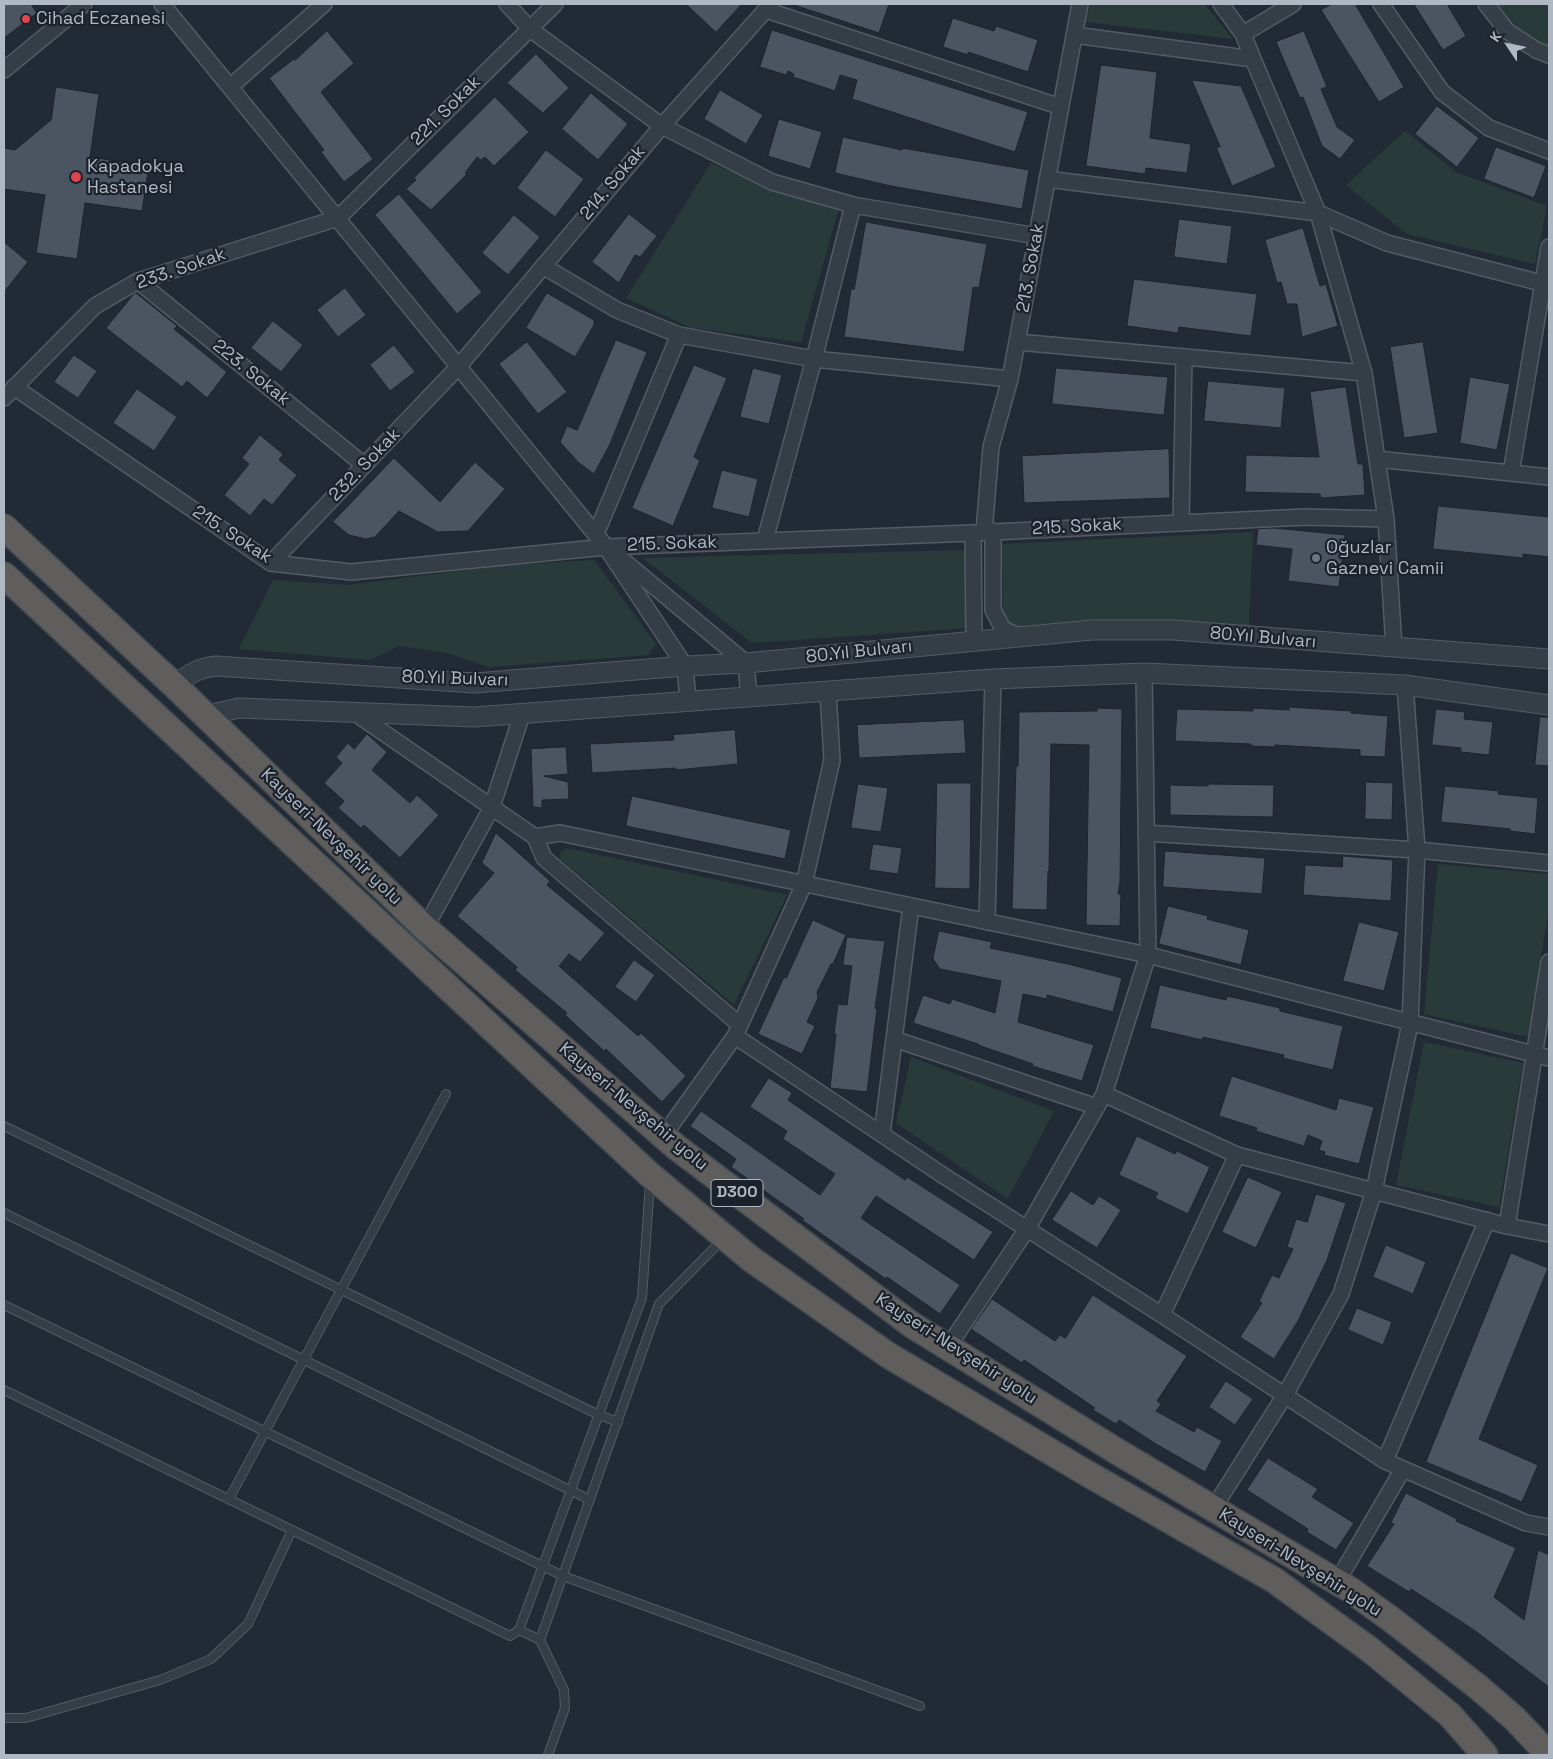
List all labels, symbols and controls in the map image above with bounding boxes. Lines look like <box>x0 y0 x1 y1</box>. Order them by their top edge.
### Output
place label: Cihad Eczanesi <box>36 8 165 30</box>
marker: Cihad Eczanesi <box>20 13 32 25</box>
north arrow <box>1483 20 1533 70</box>
text: K <box>1486 28 1505 45</box>
street label: 221. Sokak <box>407 72 485 150</box>
street label: 214. Sokak <box>576 141 650 225</box>
place label: Kapadokya Hastanesi <box>87 156 184 198</box>
marker: Kapadokya Hastanesi <box>69 170 83 184</box>
street label: 213. Sokak <box>1013 222 1049 314</box>
street label: 233. Sokak <box>133 244 229 294</box>
street label: 223. Sokak <box>208 335 294 411</box>
street label: 232. Sokak <box>325 424 405 506</box>
street label: 215. Sokak <box>188 501 276 569</box>
street label: 215. Sokak <box>1031 514 1123 540</box>
street label: 215. Sokak <box>627 532 717 556</box>
place label: Oğuzlar Gaznevi Camii <box>1326 537 1444 580</box>
marker: Oğuzlar Gaznevi Camii <box>1310 552 1322 564</box>
street label: 80.Yıl Bulvarı <box>1209 623 1317 653</box>
street label: 80.Yıl Bulvarı <box>805 636 913 668</box>
street label: 80.Yıl Bulvarı <box>401 666 509 692</box>
street label: Kayseri-Nevşehir yolu <box>256 764 406 910</box>
street label: Kayseri-Nevşehir yolu <box>554 1038 712 1176</box>
road number: D300 <box>711 1180 763 1206</box>
street label: Kayseri-Nevşehir yolu <box>871 1289 1041 1409</box>
street label: Kayseri-Nevşehir yolu <box>1215 1504 1385 1622</box>

